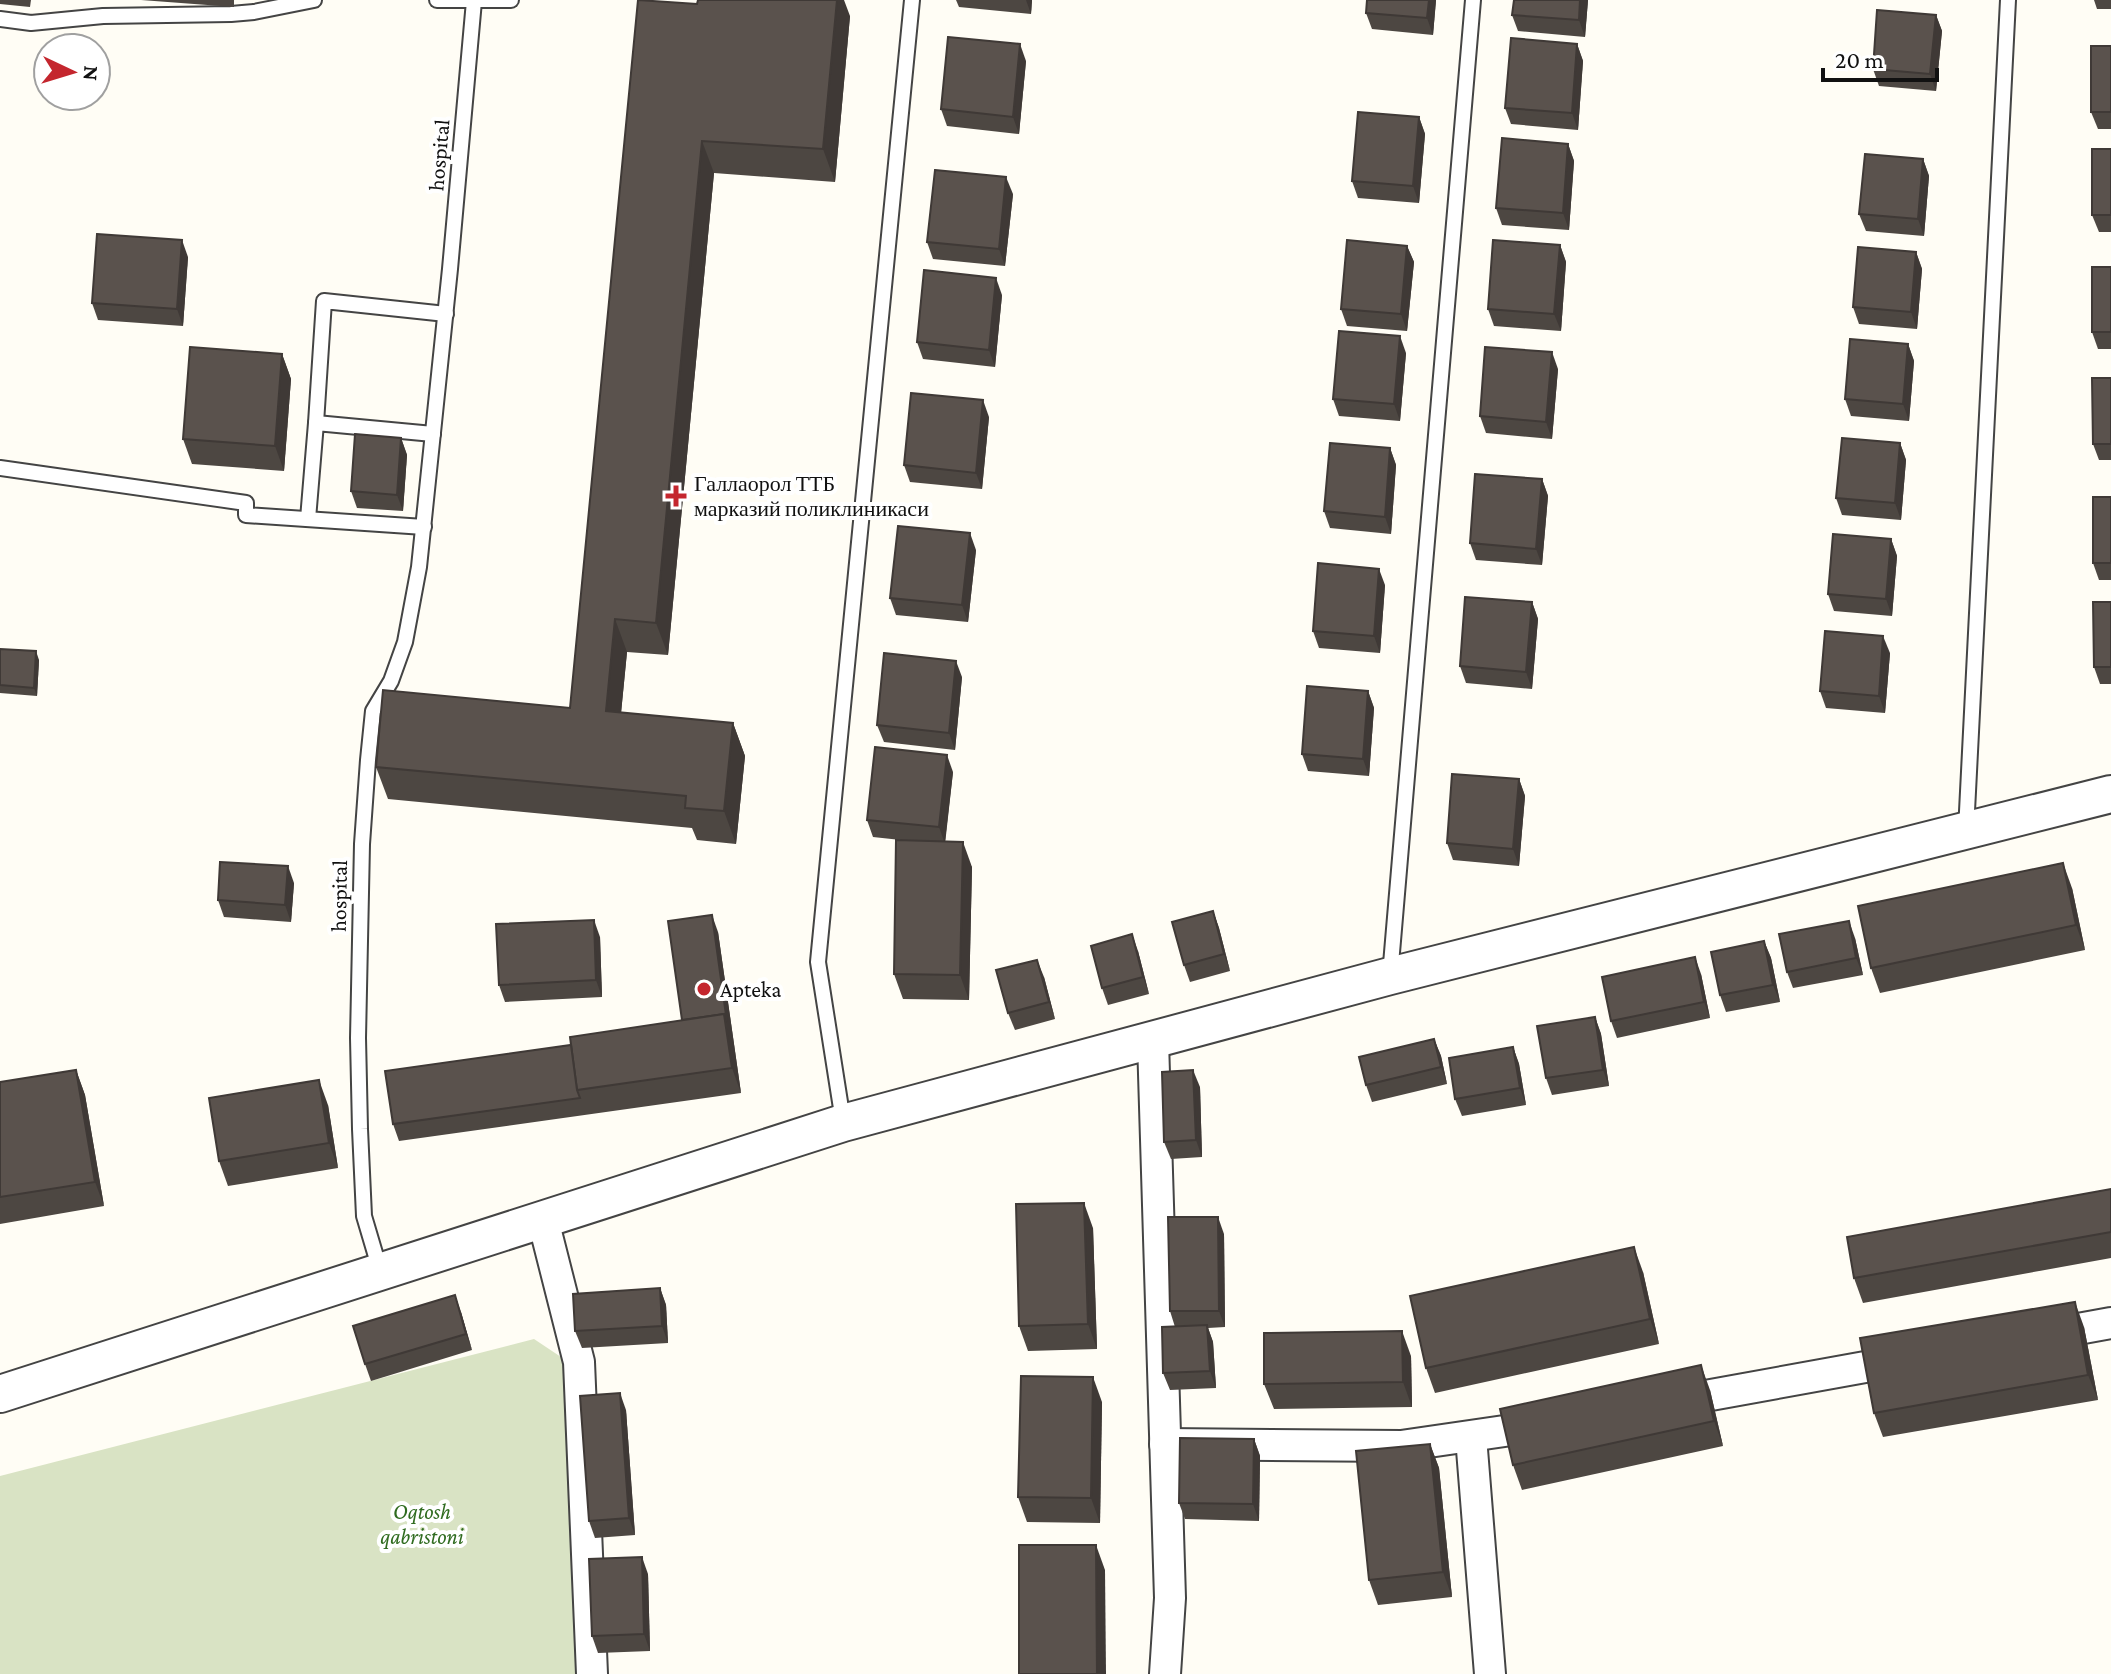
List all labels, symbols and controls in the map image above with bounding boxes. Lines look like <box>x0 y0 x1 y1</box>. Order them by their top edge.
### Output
north arrow <box>32 32 112 112</box>
scale bar <box>1823 32 1937 82</box>
text: 20 m <box>1835 46 1884 73</box>
text: N <box>78 65 104 82</box>
street label: hospital <box>423 118 455 192</box>
place label: Галлаорол ТТБ марказий поликлиникаси <box>694 471 929 521</box>
marker: Галлаорол ТТБ марказий поликлиникаси <box>665 485 687 507</box>
street label: hospital <box>326 860 352 932</box>
place label: Apteka <box>720 977 781 1002</box>
marker: Apteka <box>695 980 713 998</box>
park label: Oqtosh qabristoni <box>380 1499 464 1549</box>

